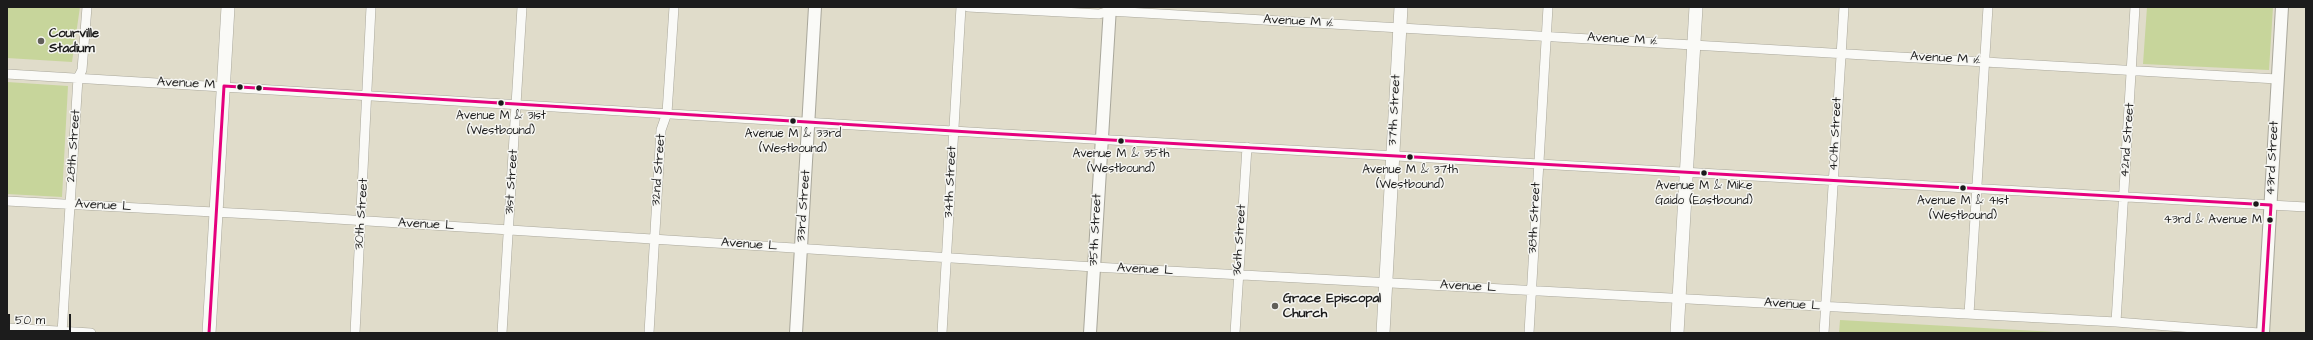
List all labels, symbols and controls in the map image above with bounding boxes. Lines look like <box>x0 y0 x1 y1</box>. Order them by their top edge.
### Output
street label: Avenue M ½ <box>1263 12 1335 32</box>
place label: Courville Stadium <box>49 26 99 57</box>
street label: Avenue M ½ <box>1587 30 1659 50</box>
marker: Courville Stadium <box>36 36 46 46</box>
street label: Avenue M ½ <box>1910 49 1982 69</box>
street label: 37th Street <box>1385 74 1405 146</box>
street label: Avenue M <box>157 75 215 93</box>
unlabelled marker <box>235 82 245 92</box>
unlabelled marker <box>254 83 264 93</box>
street label: 40th Street <box>1826 97 1846 171</box>
marker: Avenue M & 31st (Westbound) <box>496 98 506 108</box>
street label: 42nd Street <box>2118 102 2138 178</box>
street label: 28th Street <box>64 109 84 183</box>
place label: Avenue M & 31st (Westbound) <box>456 109 546 137</box>
marker: Avenue M & 33rd (Westbound) <box>788 116 798 126</box>
street label: 43rd Street <box>2263 120 2283 196</box>
place label: Avenue M & 33rd (Westbound) <box>745 127 841 155</box>
street label: 32nd Street <box>649 133 669 207</box>
marker: Avenue M & 35th (Westbound) <box>1116 136 1126 146</box>
street label: 34th Street <box>941 145 961 219</box>
place label: Avenue M & 35th (Westbound) <box>1073 147 1169 175</box>
street label: 31st Street <box>502 149 522 215</box>
marker: Avenue M & 37th (Westbound) <box>1405 152 1415 162</box>
place label: Avenue M & 37th (Westbound) <box>1362 163 1458 191</box>
marker: Avenue M & Mike Gaido (Eastbound) <box>1699 168 1709 178</box>
street label: 33rd Street <box>794 169 814 243</box>
street label: 30th Street <box>352 178 372 250</box>
place label: Avenue M & Mike Gaido (Eastbound) <box>1655 179 1753 207</box>
street label: 38th Street <box>1525 182 1545 254</box>
marker: Avenue M & 41st (Westbound) <box>1958 183 1968 193</box>
street label: 35th Street <box>1086 193 1106 267</box>
place label: Avenue M & 41st (Westbound) <box>1917 194 2009 222</box>
street label: Avenue L <box>74 197 132 215</box>
unlabelled marker <box>2251 199 2261 209</box>
street label: 36th Street <box>1230 204 1250 276</box>
place label: 43rd & Avenue M <box>2164 213 2262 227</box>
marker: 43rd & Avenue M <box>2265 215 2275 225</box>
street label: Avenue L <box>397 216 455 234</box>
street label: Avenue L <box>720 235 778 255</box>
street label: Avenue L <box>1116 261 1174 279</box>
street label: Avenue L <box>1439 278 1497 296</box>
place label: Grace Episcopal Church <box>1283 291 1381 322</box>
street label: Avenue L <box>1763 295 1821 315</box>
marker: Grace Episcopal Church <box>1270 301 1280 311</box>
scale bar <box>10 306 73 332</box>
text: 50 m <box>15 312 45 329</box>

